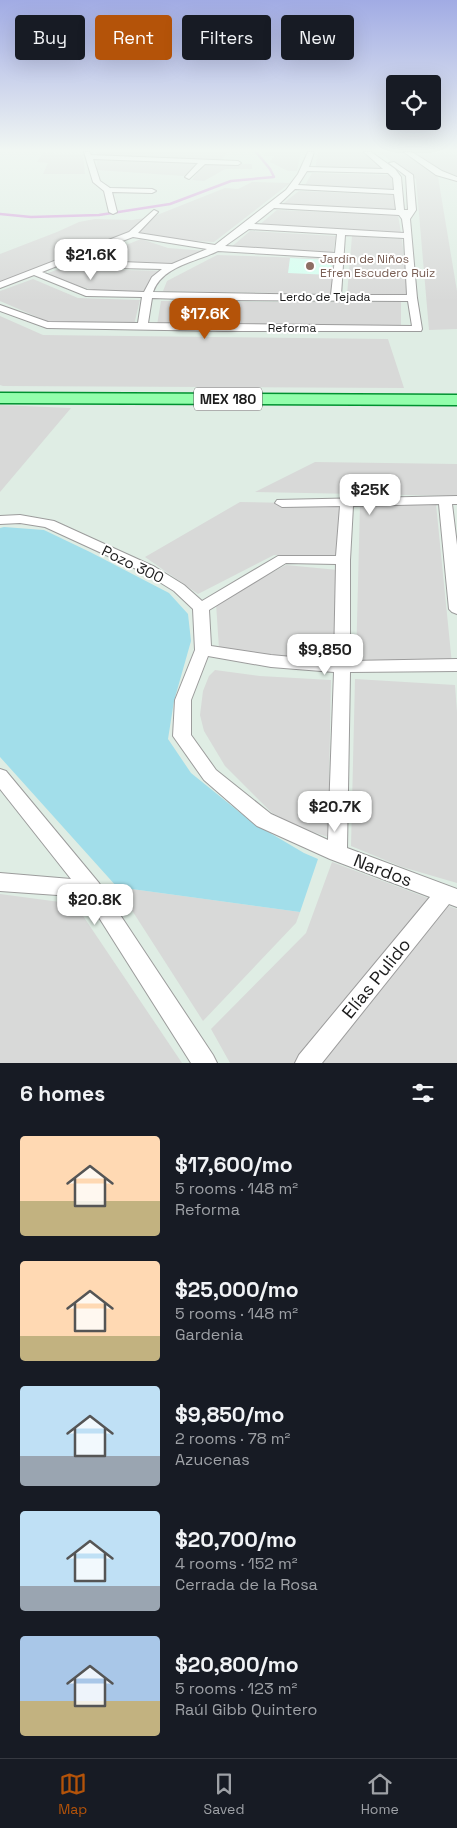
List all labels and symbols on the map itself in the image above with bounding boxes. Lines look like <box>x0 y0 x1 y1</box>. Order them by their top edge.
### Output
pin: $21.6K <box>50 238 132 281</box>
place label: Jardín de Niños Efren Escudero Ruiz <box>320 251 435 281</box>
marker: Jardín de Niños Efren Escudero Ruiz <box>304 260 316 272</box>
street label: Lerdo de Tejada <box>279 289 371 305</box>
pin: $17.6K <box>164 298 246 340</box>
street label: Reforma <box>268 320 316 336</box>
road number: MEX 180 <box>194 388 262 410</box>
pin: $25K <box>340 474 400 516</box>
street label: Pozo 300 <box>99 541 167 587</box>
pin: $9,850 <box>284 634 366 676</box>
pin: $20.7K <box>294 790 376 833</box>
street label: Nardos <box>350 848 416 892</box>
pin: $20.8K <box>54 884 136 926</box>
street label: Elías Pulido <box>337 933 415 1023</box>

